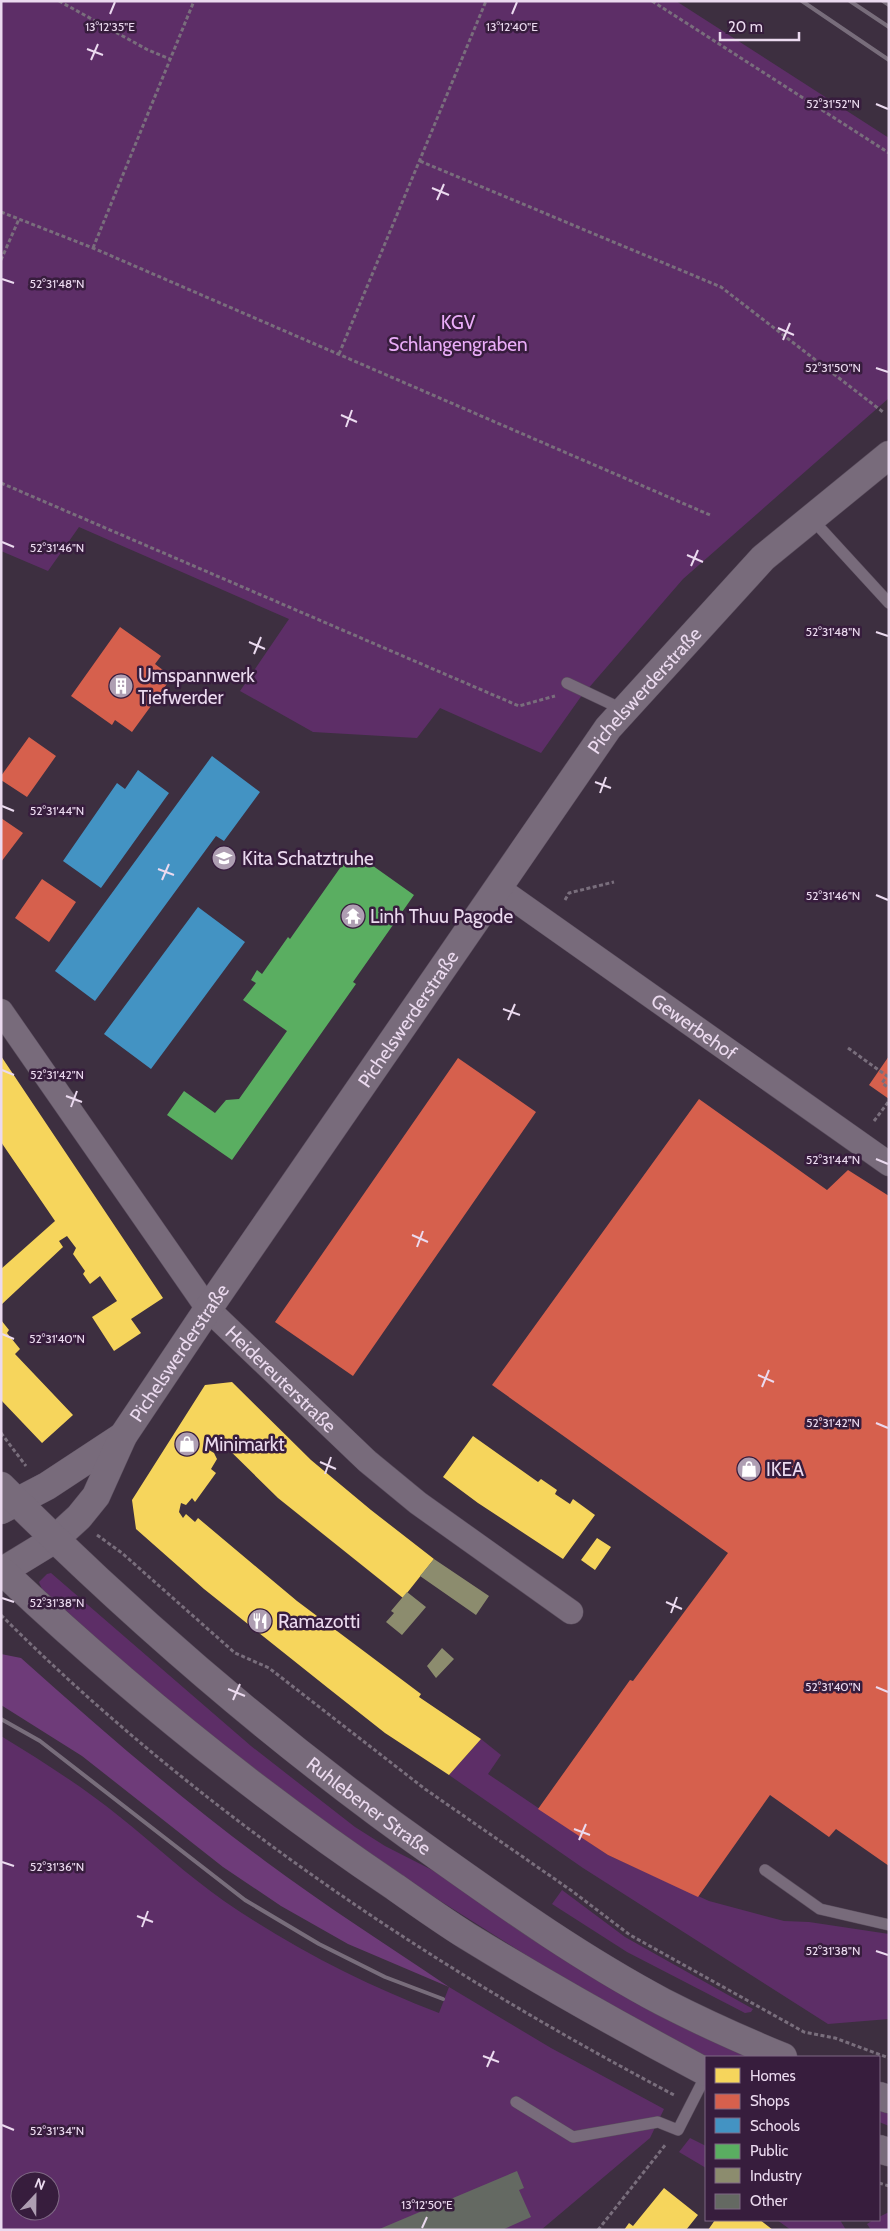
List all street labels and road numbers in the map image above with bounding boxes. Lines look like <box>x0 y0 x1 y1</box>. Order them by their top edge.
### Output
street label: Pichelswerderstraße <box>582 622 706 758</box>
street label: Pichelswerderstraße <box>353 946 463 1092</box>
street label: Gewerbehof <box>647 988 742 1065</box>
street label: Pichelswerderstraße <box>124 1279 234 1426</box>
street label: Heidereuterstraße <box>221 1321 342 1437</box>
street label: Ruhlebener Straße <box>302 1752 436 1860</box>

